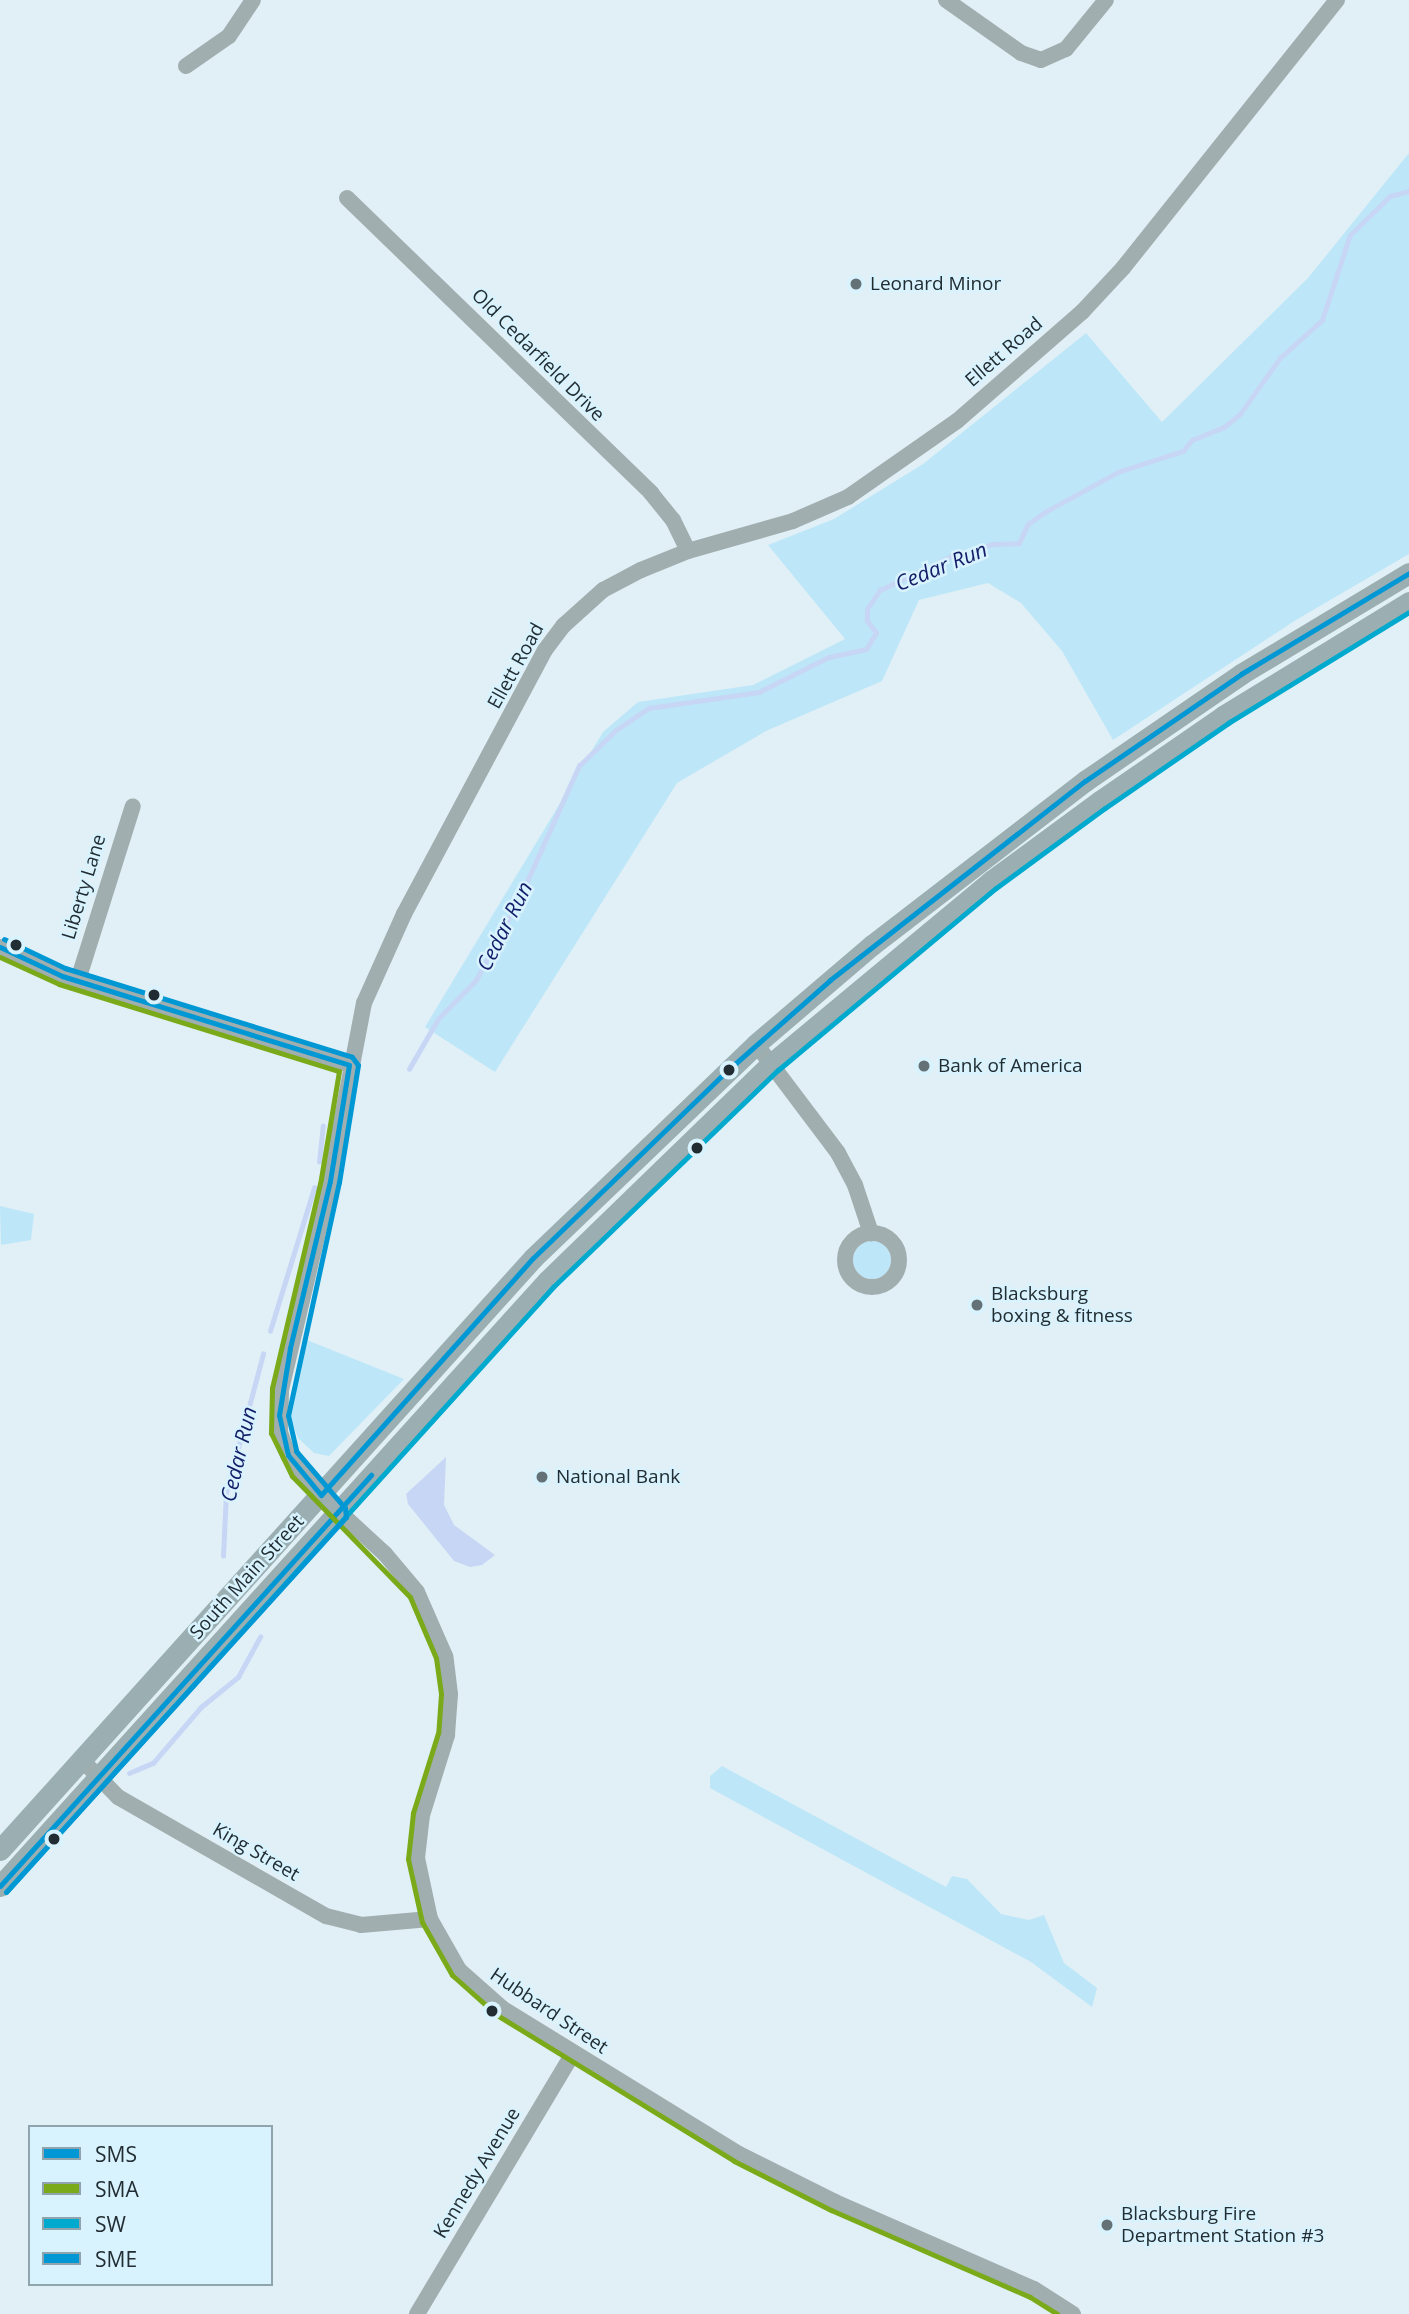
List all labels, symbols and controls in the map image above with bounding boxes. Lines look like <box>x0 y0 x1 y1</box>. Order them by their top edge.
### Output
place label: Leonard Minor <box>870 273 1001 295</box>
marker: Leonard Minor <box>848 276 864 292</box>
street label: Old Cedarfield Drive <box>467 284 609 426</box>
street label: Ellett Road <box>961 312 1047 392</box>
water label: Cedar Run <box>891 536 991 596</box>
street label: Ellett Road <box>483 619 549 713</box>
street label: Liberty Lane <box>57 832 111 942</box>
water label: Cedar Run <box>471 877 537 975</box>
unlabelled marker <box>9 938 23 952</box>
unlabelled marker <box>147 988 161 1002</box>
place label: Bank of America <box>938 1055 1083 1077</box>
marker: Bank of America <box>916 1058 932 1074</box>
unlabelled marker <box>722 1063 736 1077</box>
unlabelled marker <box>690 1141 704 1155</box>
place label: Blacksburg boxing & fitness <box>991 1283 1133 1327</box>
marker: Blacksburg boxing & fitness <box>969 1297 985 1313</box>
water label: Cedar Run <box>215 1404 261 1504</box>
place label: National Bank <box>556 1466 680 1488</box>
marker: National Bank <box>534 1469 550 1485</box>
street label: South Main Street <box>185 1510 309 1644</box>
street label: King Street <box>209 1818 303 1886</box>
unlabelled marker <box>47 1832 61 1846</box>
street label: Hubbard Street <box>486 1963 612 2059</box>
unlabelled marker <box>485 2004 499 2018</box>
street label: Kennedy Avenue <box>429 2103 525 2243</box>
legend <box>28 2125 273 2286</box>
text: SMS <box>95 2140 137 2168</box>
text: SMA <box>95 2175 139 2203</box>
place label: Blacksburg Fire Department Station #3 <box>1121 2203 1324 2247</box>
text: SW <box>95 2210 126 2238</box>
marker: Blacksburg Fire Department Station #3 <box>1099 2217 1115 2233</box>
text: SME <box>95 2245 137 2273</box>

